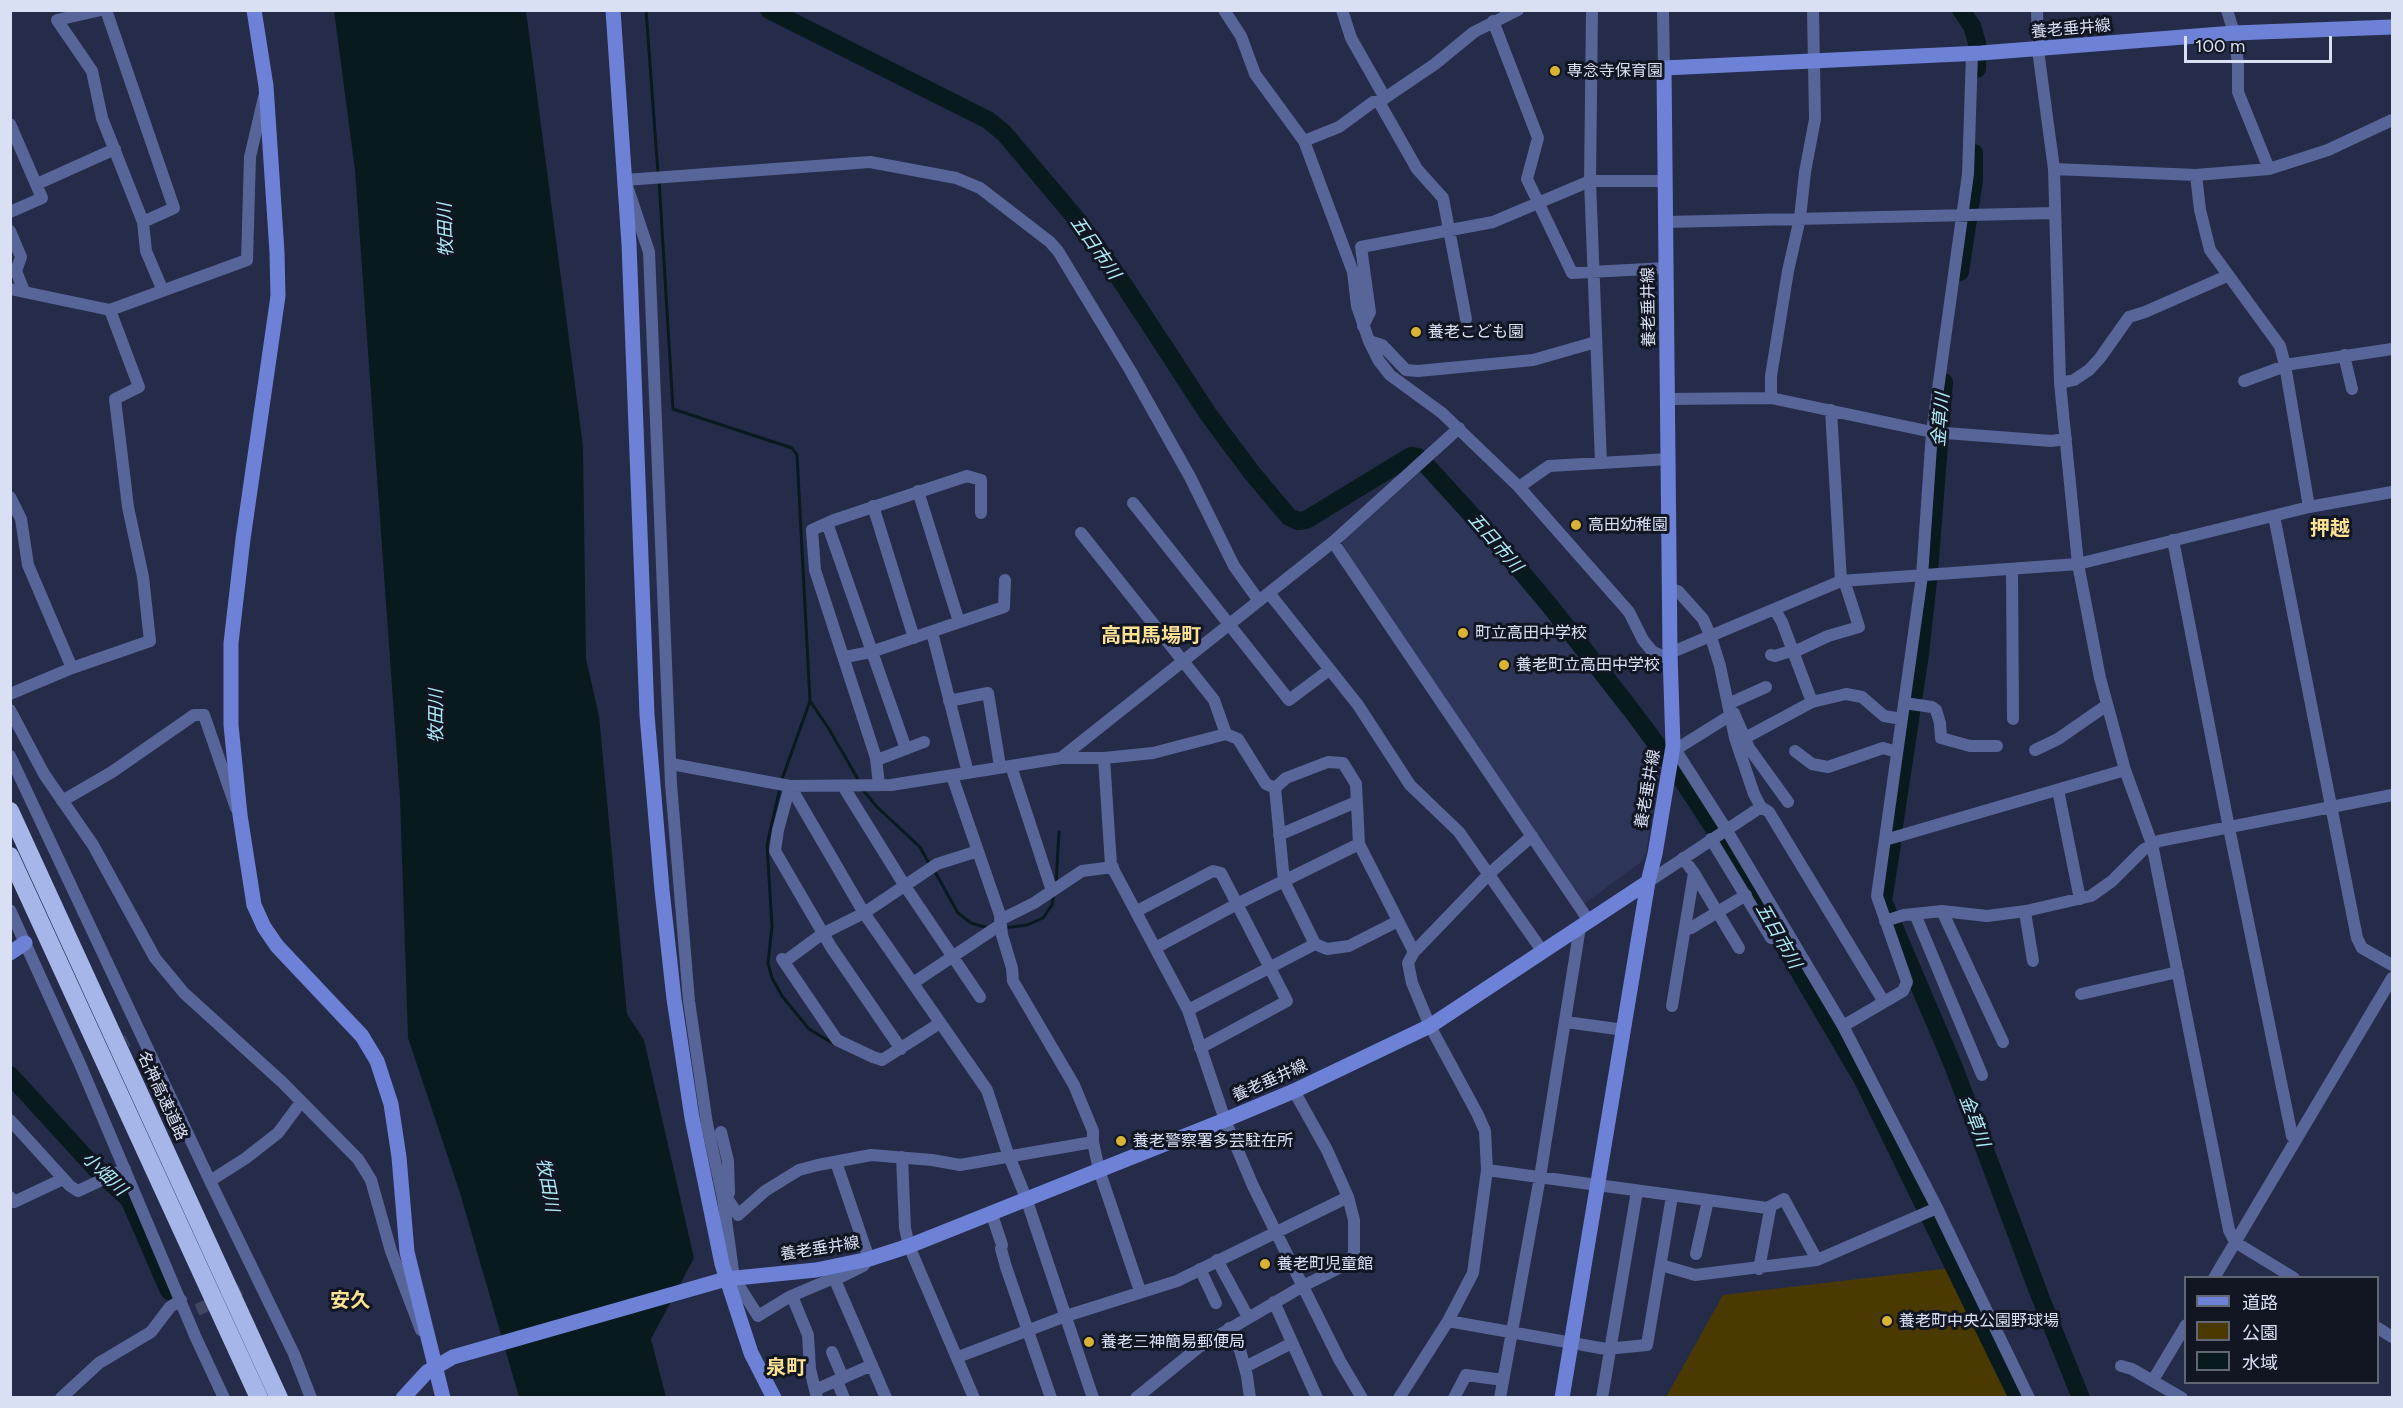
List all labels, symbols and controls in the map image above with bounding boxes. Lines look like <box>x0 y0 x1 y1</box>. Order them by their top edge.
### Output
street label: 養老垂井線 <box>2030 16 2112 42</box>
scale bar <box>2187 24 2336 62</box>
text: 100 m <box>2195 35 2245 57</box>
place label: 専念寺保育園 <box>1567 61 1663 81</box>
marker: 専念寺保育園 <box>1548 64 1562 78</box>
water label: 牧田川 <box>434 203 458 257</box>
water label: 五日市川 <box>1066 212 1124 284</box>
street label: 養老垂井線 <box>1639 267 1659 347</box>
place label: 養老こども園 <box>1428 322 1524 342</box>
marker: 養老こども園 <box>1409 325 1423 339</box>
water label: 金草川 <box>1928 392 1954 448</box>
water label: 五日市川 <box>1463 509 1527 577</box>
place label: 高田幼稚園 <box>1588 515 1668 535</box>
district label: 押越 <box>2310 517 2350 541</box>
marker: 高田幼稚園 <box>1569 518 1583 532</box>
place label: 町立高田中学校 <box>1475 623 1587 643</box>
district label: 高田馬場町 <box>1101 624 1201 648</box>
marker: 町立高田中学校 <box>1456 626 1470 640</box>
place label: 養老町立高田中学校 <box>1516 655 1660 675</box>
marker: 養老町立高田中学校 <box>1497 658 1511 672</box>
water label: 牧田川 <box>426 689 448 743</box>
street label: 養老垂井線 <box>1632 748 1664 830</box>
water label: 五日市川 <box>1751 899 1805 973</box>
street label: 名神高速道路 <box>133 1048 191 1144</box>
street label: 養老垂井線 <box>1230 1056 1310 1106</box>
water label: 金草川 <box>1954 1092 1994 1150</box>
place label: 養老警察署多芸駐在所 <box>1133 1131 1293 1151</box>
marker: 養老警察署多芸駐在所 <box>1114 1134 1128 1148</box>
water label: 小畑川 <box>77 1147 131 1201</box>
water label: 牧田川 <box>531 1156 563 1214</box>
street label: 養老垂井線 <box>779 1233 861 1265</box>
place label: 養老町児童館 <box>1277 1254 1373 1274</box>
marker: 養老町児童館 <box>1258 1257 1272 1271</box>
legend <box>2184 1276 2379 1384</box>
district label: 安久 <box>330 1289 370 1313</box>
text: 道路 <box>2242 1292 2278 1314</box>
place label: 養老町中央公園野球場 <box>1899 1311 2059 1331</box>
marker: 養老町中央公園野球場 <box>1880 1314 1894 1328</box>
text: 公園 <box>2242 1322 2278 1344</box>
place label: 養老三神簡易郵便局 <box>1101 1332 1245 1352</box>
marker: 養老三神簡易郵便局 <box>1082 1335 1096 1349</box>
text: 水域 <box>2242 1352 2278 1374</box>
district label: 泉町 <box>766 1356 806 1380</box>

